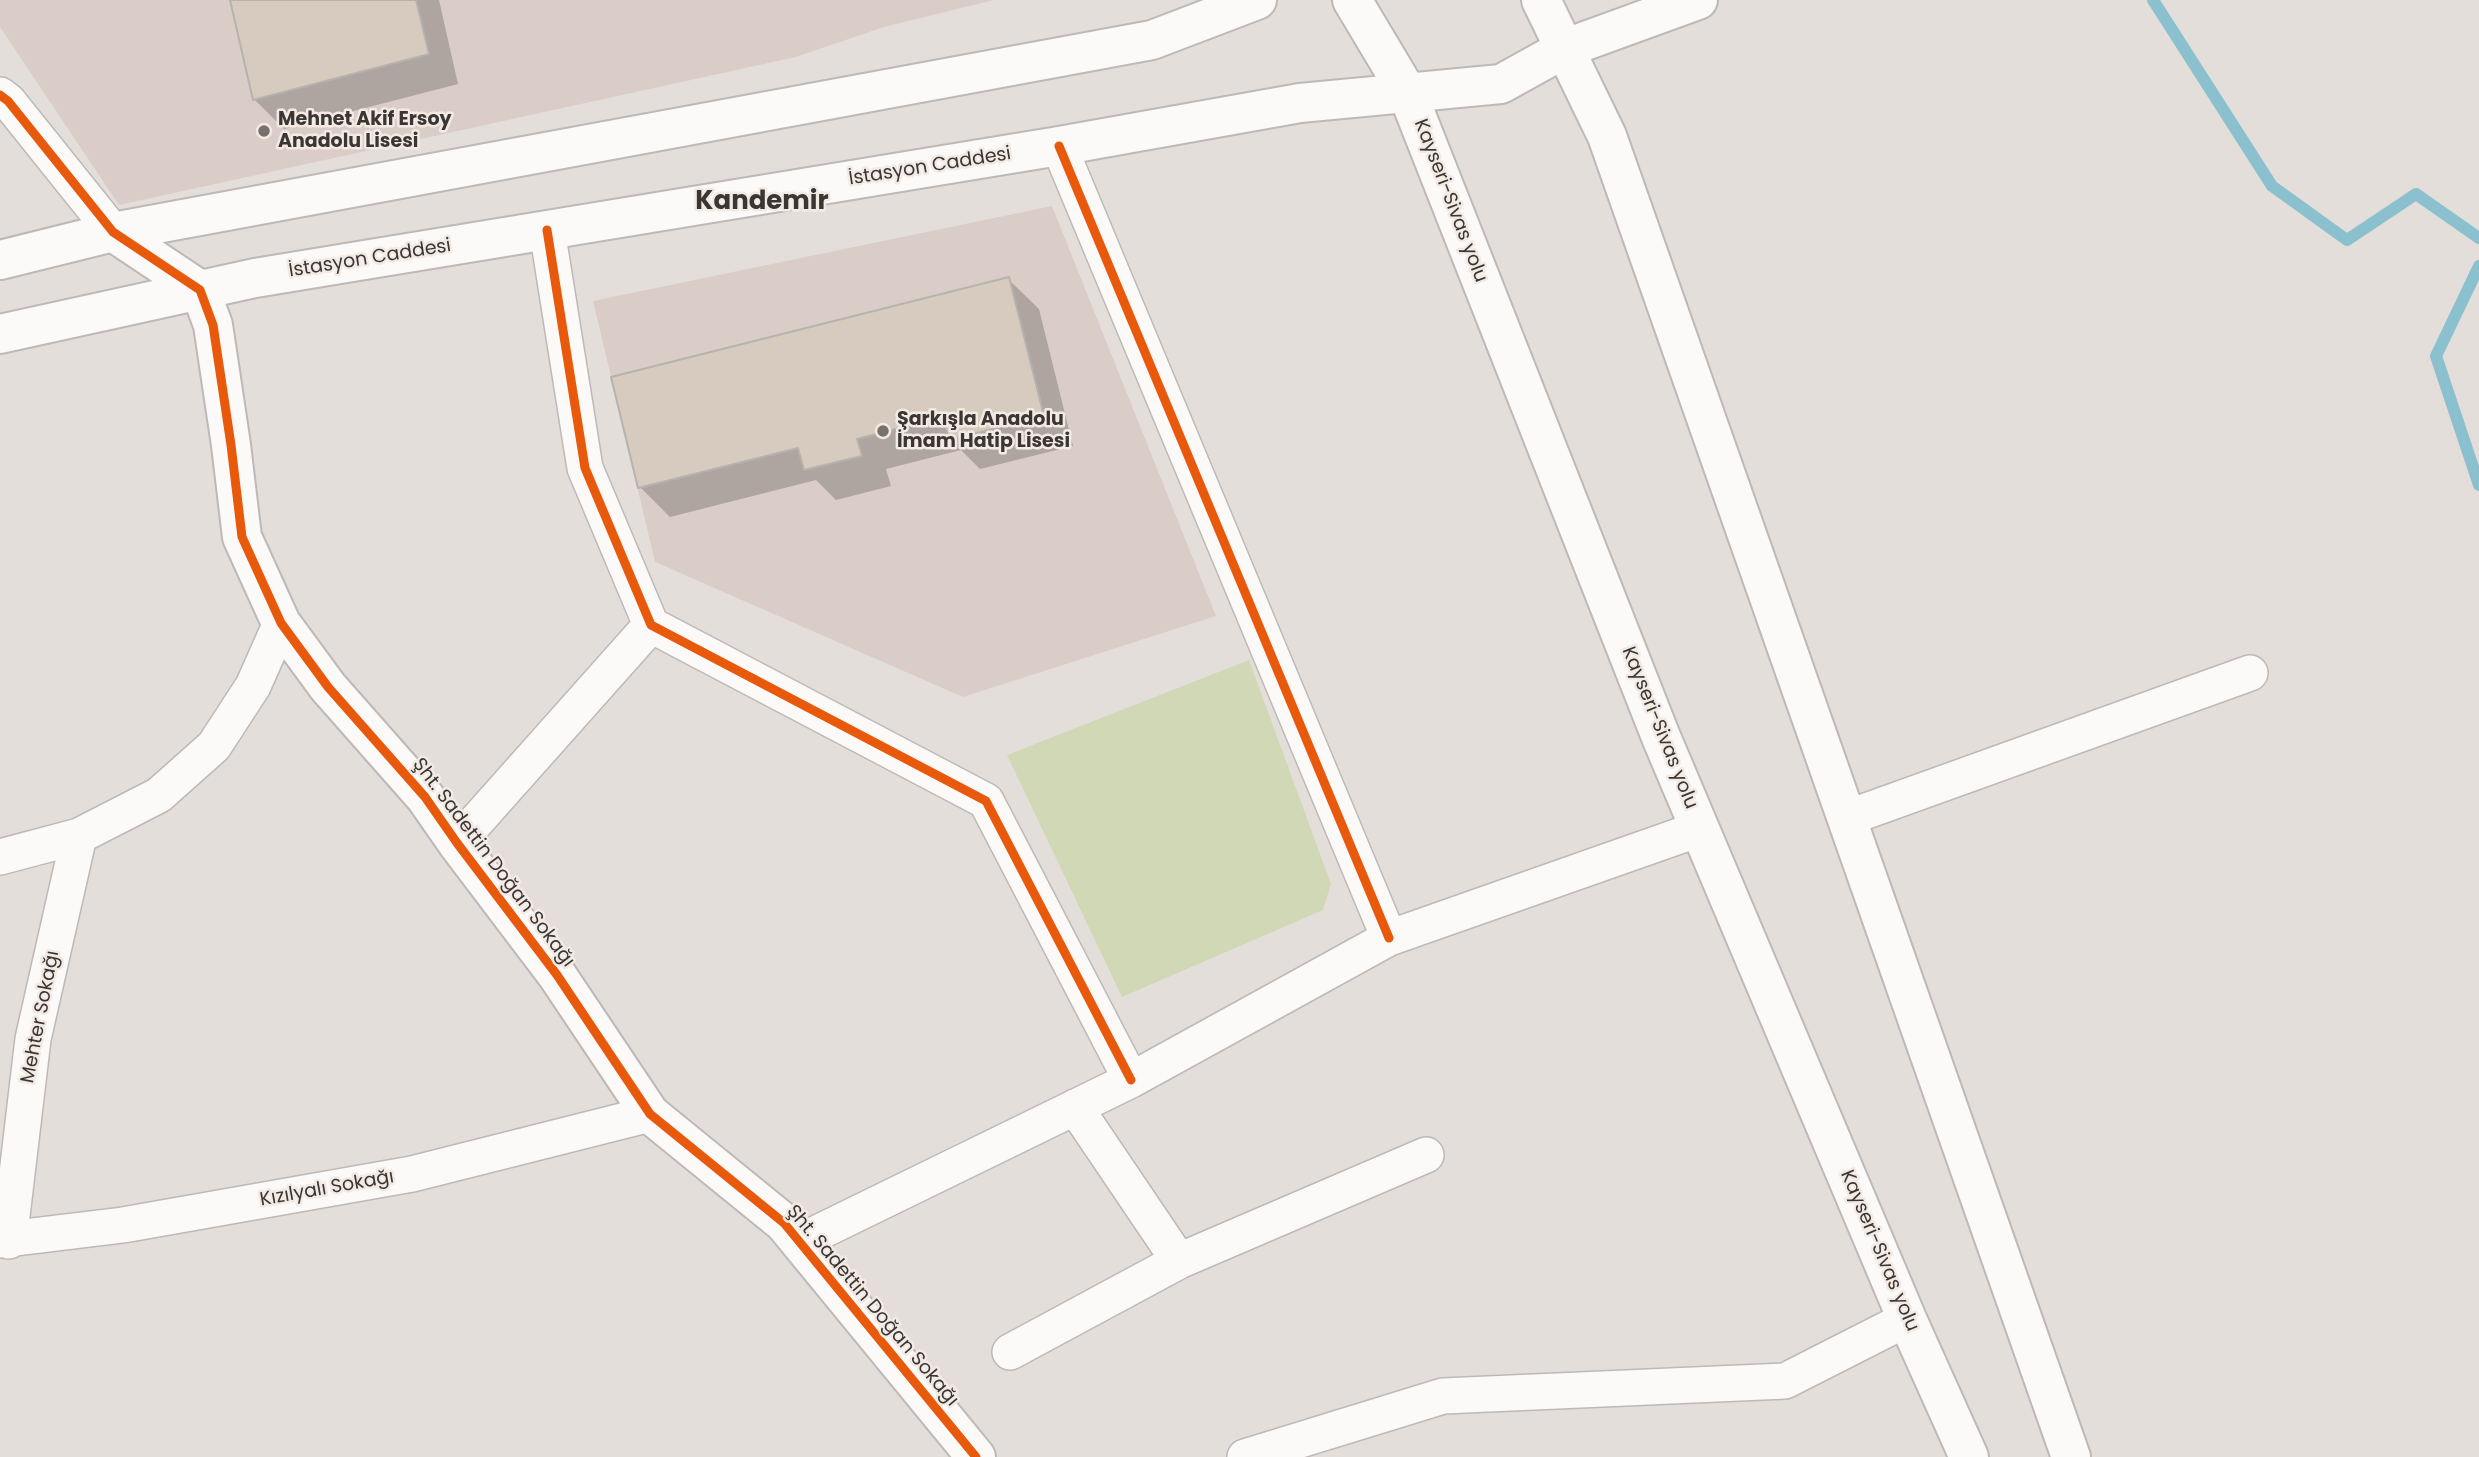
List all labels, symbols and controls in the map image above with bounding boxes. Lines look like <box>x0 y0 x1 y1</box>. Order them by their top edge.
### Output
place label: Mehnet Akif Ersoy Anadolu Lisesi <box>278 109 452 153</box>
street label: Kayseri-Sivas yolu <box>1408 116 1492 286</box>
marker: Mehnet Akif Ersoy Anadolu Lisesi <box>256 123 272 139</box>
street label: İstasyon Caddesi <box>847 143 1013 191</box>
district label: Kandemir <box>695 186 829 218</box>
street label: İstasyon Caddesi <box>287 235 453 283</box>
place label: Şarkışla Anadolu İmam Hatip Lisesi <box>897 409 1070 453</box>
marker: Şarkışla Anadolu İmam Hatip Lisesi <box>875 423 891 439</box>
street label: Kayseri-Sivas yolu <box>1616 644 1702 812</box>
street label: Şht. Sadettin Doğan Sokağı <box>407 754 579 972</box>
street label: Mehter Sokağı <box>17 949 65 1085</box>
street label: Kızılyalı Sokağı <box>258 1166 396 1212</box>
street label: Kayseri-Sivas yolu <box>1835 1167 1923 1335</box>
street label: Şht. Sadettin Doğan Sokağı <box>781 1201 963 1411</box>

